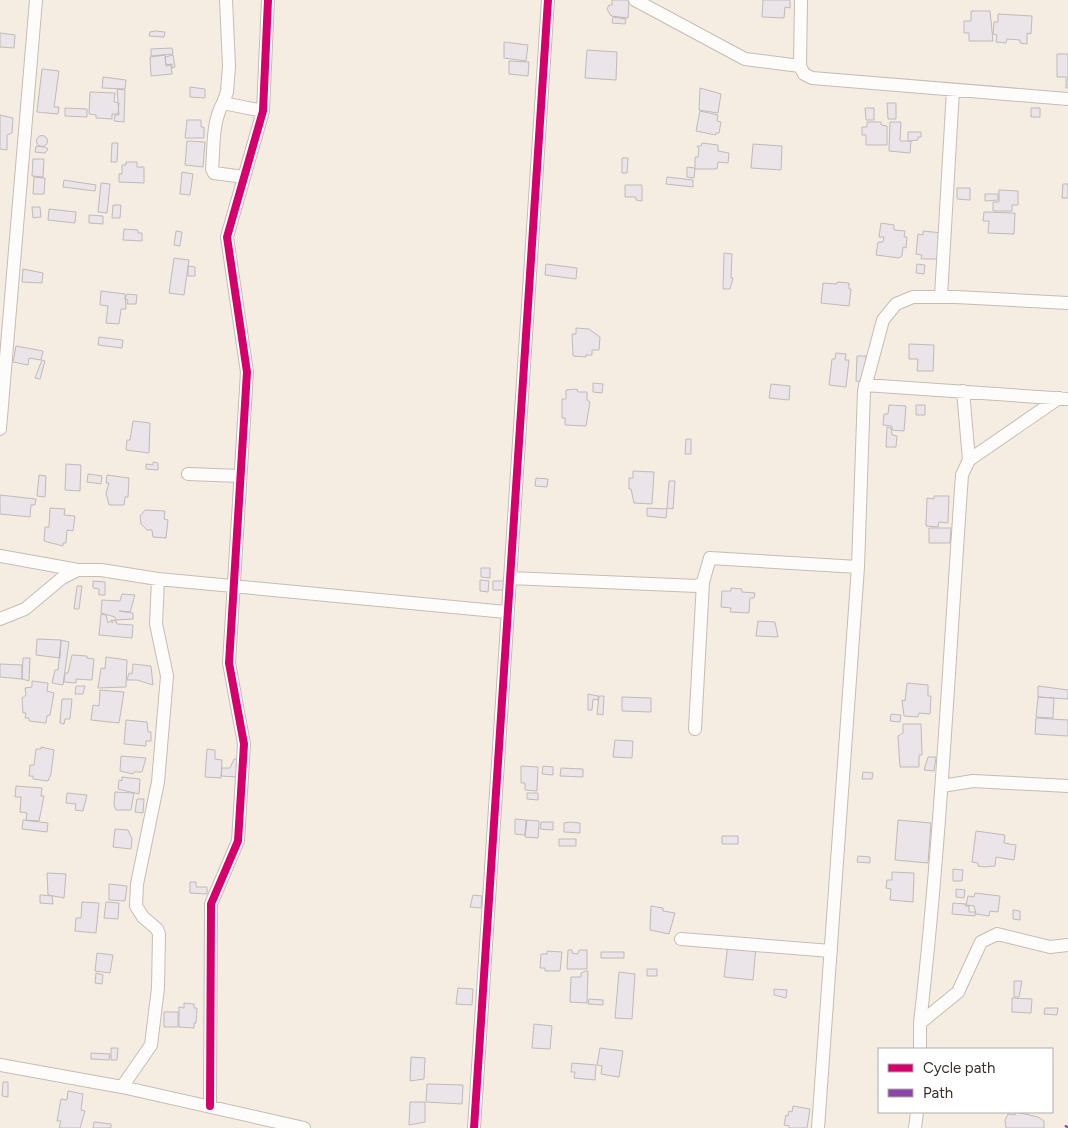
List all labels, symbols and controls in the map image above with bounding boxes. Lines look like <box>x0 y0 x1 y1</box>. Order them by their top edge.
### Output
legend <box>878 1048 1053 1113</box>
text: Cycle path <box>923 1059 995 1077</box>
text: Path <box>923 1084 953 1102</box>

